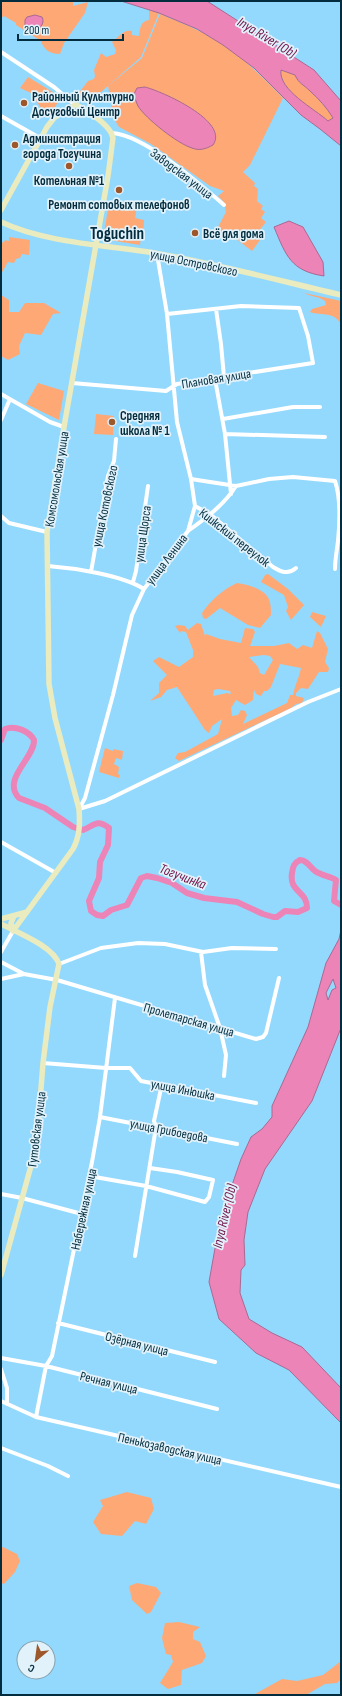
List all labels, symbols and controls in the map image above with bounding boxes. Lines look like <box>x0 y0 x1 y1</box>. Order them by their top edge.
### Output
water label: Inya River (Ob) <box>234 13 300 62</box>
scale bar <box>18 16 123 42</box>
text: 200 m <box>24 23 50 38</box>
place label: Районный Культурно Досуговый Центр <box>32 89 134 120</box>
marker: Районный Культурно Досуговый Центр <box>19 98 29 108</box>
place label: Администрация города Тогучина <box>22 131 101 162</box>
marker: Администрация города Тогучина <box>10 140 20 150</box>
street label: Заводская улица <box>147 145 216 203</box>
marker: Котельная №1 <box>64 161 74 171</box>
place label: Котельная №1 <box>34 173 104 189</box>
marker: Ремонт сотовых телефонов <box>114 185 124 195</box>
place label: Ремонт сотовых телефонов <box>48 197 190 213</box>
district label: Toguchin <box>90 224 144 244</box>
place label: Всё для дома <box>203 226 264 242</box>
marker: Всё для дома <box>190 228 200 238</box>
street label: улица Островского <box>149 246 239 280</box>
street label: Плановая улица <box>180 366 252 392</box>
place label: Средняя школа № 1 <box>120 408 170 439</box>
marker: Средняя школа № 1 <box>107 417 117 427</box>
street label: Комсомольская улица <box>42 430 72 528</box>
street label: улица Котовского <box>88 464 121 549</box>
street label: улица Щорса <box>131 505 155 564</box>
street label: Киикский переулок <box>196 505 273 571</box>
street label: улица Ленина <box>142 531 191 588</box>
water label: Тогучинка <box>157 860 209 893</box>
street label: Пролетарская улица <box>142 999 236 1041</box>
street label: улица Инюшка <box>149 1076 216 1104</box>
street label: Гутовская улица <box>24 1091 50 1168</box>
street label: улица Грибоедова <box>128 1116 209 1146</box>
street label: Набережная улица <box>68 1167 100 1251</box>
water label: Inya River (Ob) <box>209 1181 240 1250</box>
street label: Озёрная улица <box>103 1328 170 1360</box>
street label: Речная улица <box>78 1368 139 1398</box>
street label: Пенькозаводская улица <box>116 1429 223 1469</box>
north arrow <box>16 1640 56 1680</box>
text: С <box>25 1661 37 1675</box>

